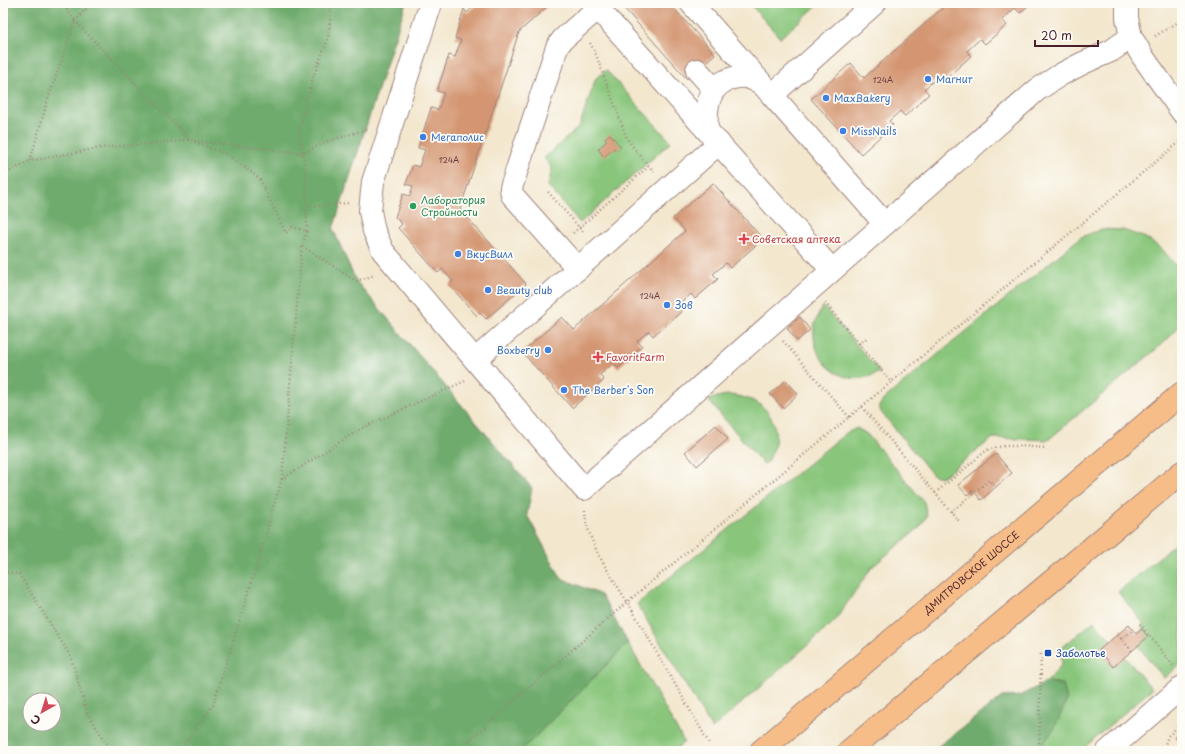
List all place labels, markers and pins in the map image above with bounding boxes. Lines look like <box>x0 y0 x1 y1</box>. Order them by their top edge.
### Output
place label: Магнит <box>936 71 974 86</box>
marker: Магнит <box>923 74 933 84</box>
place label: MaxBakery <box>834 90 891 105</box>
marker: MaxBakery <box>821 93 831 103</box>
place label: MissNails <box>851 123 897 138</box>
marker: MissNails <box>838 126 848 136</box>
place label: Мегаполис <box>431 129 484 144</box>
marker: Мегаполис <box>418 132 428 142</box>
place label: Лаборатория Стройности <box>421 192 485 219</box>
marker: Лаборатория Стройности <box>408 201 418 211</box>
place label: Советская аптека <box>752 231 841 246</box>
marker: Советская аптека <box>739 234 749 244</box>
place label: ВкусВилл <box>466 246 513 262</box>
marker: ВкусВилл <box>453 249 463 259</box>
place label: Beauty club <box>496 282 552 297</box>
marker: Beauty club <box>483 285 493 295</box>
place label: Зов <box>675 297 693 312</box>
marker: Зов <box>662 300 672 310</box>
place label: Boxberry <box>497 342 540 357</box>
marker: Boxberry <box>543 345 553 355</box>
place label: FavoritFarm <box>606 349 665 364</box>
marker: FavoritFarm <box>593 352 603 362</box>
place label: The Berber's Son <box>572 382 654 397</box>
marker: The Berber's Son <box>559 385 569 395</box>
place label: Заболотье <box>1055 645 1105 660</box>
marker: Заболотье <box>1043 648 1053 658</box>

